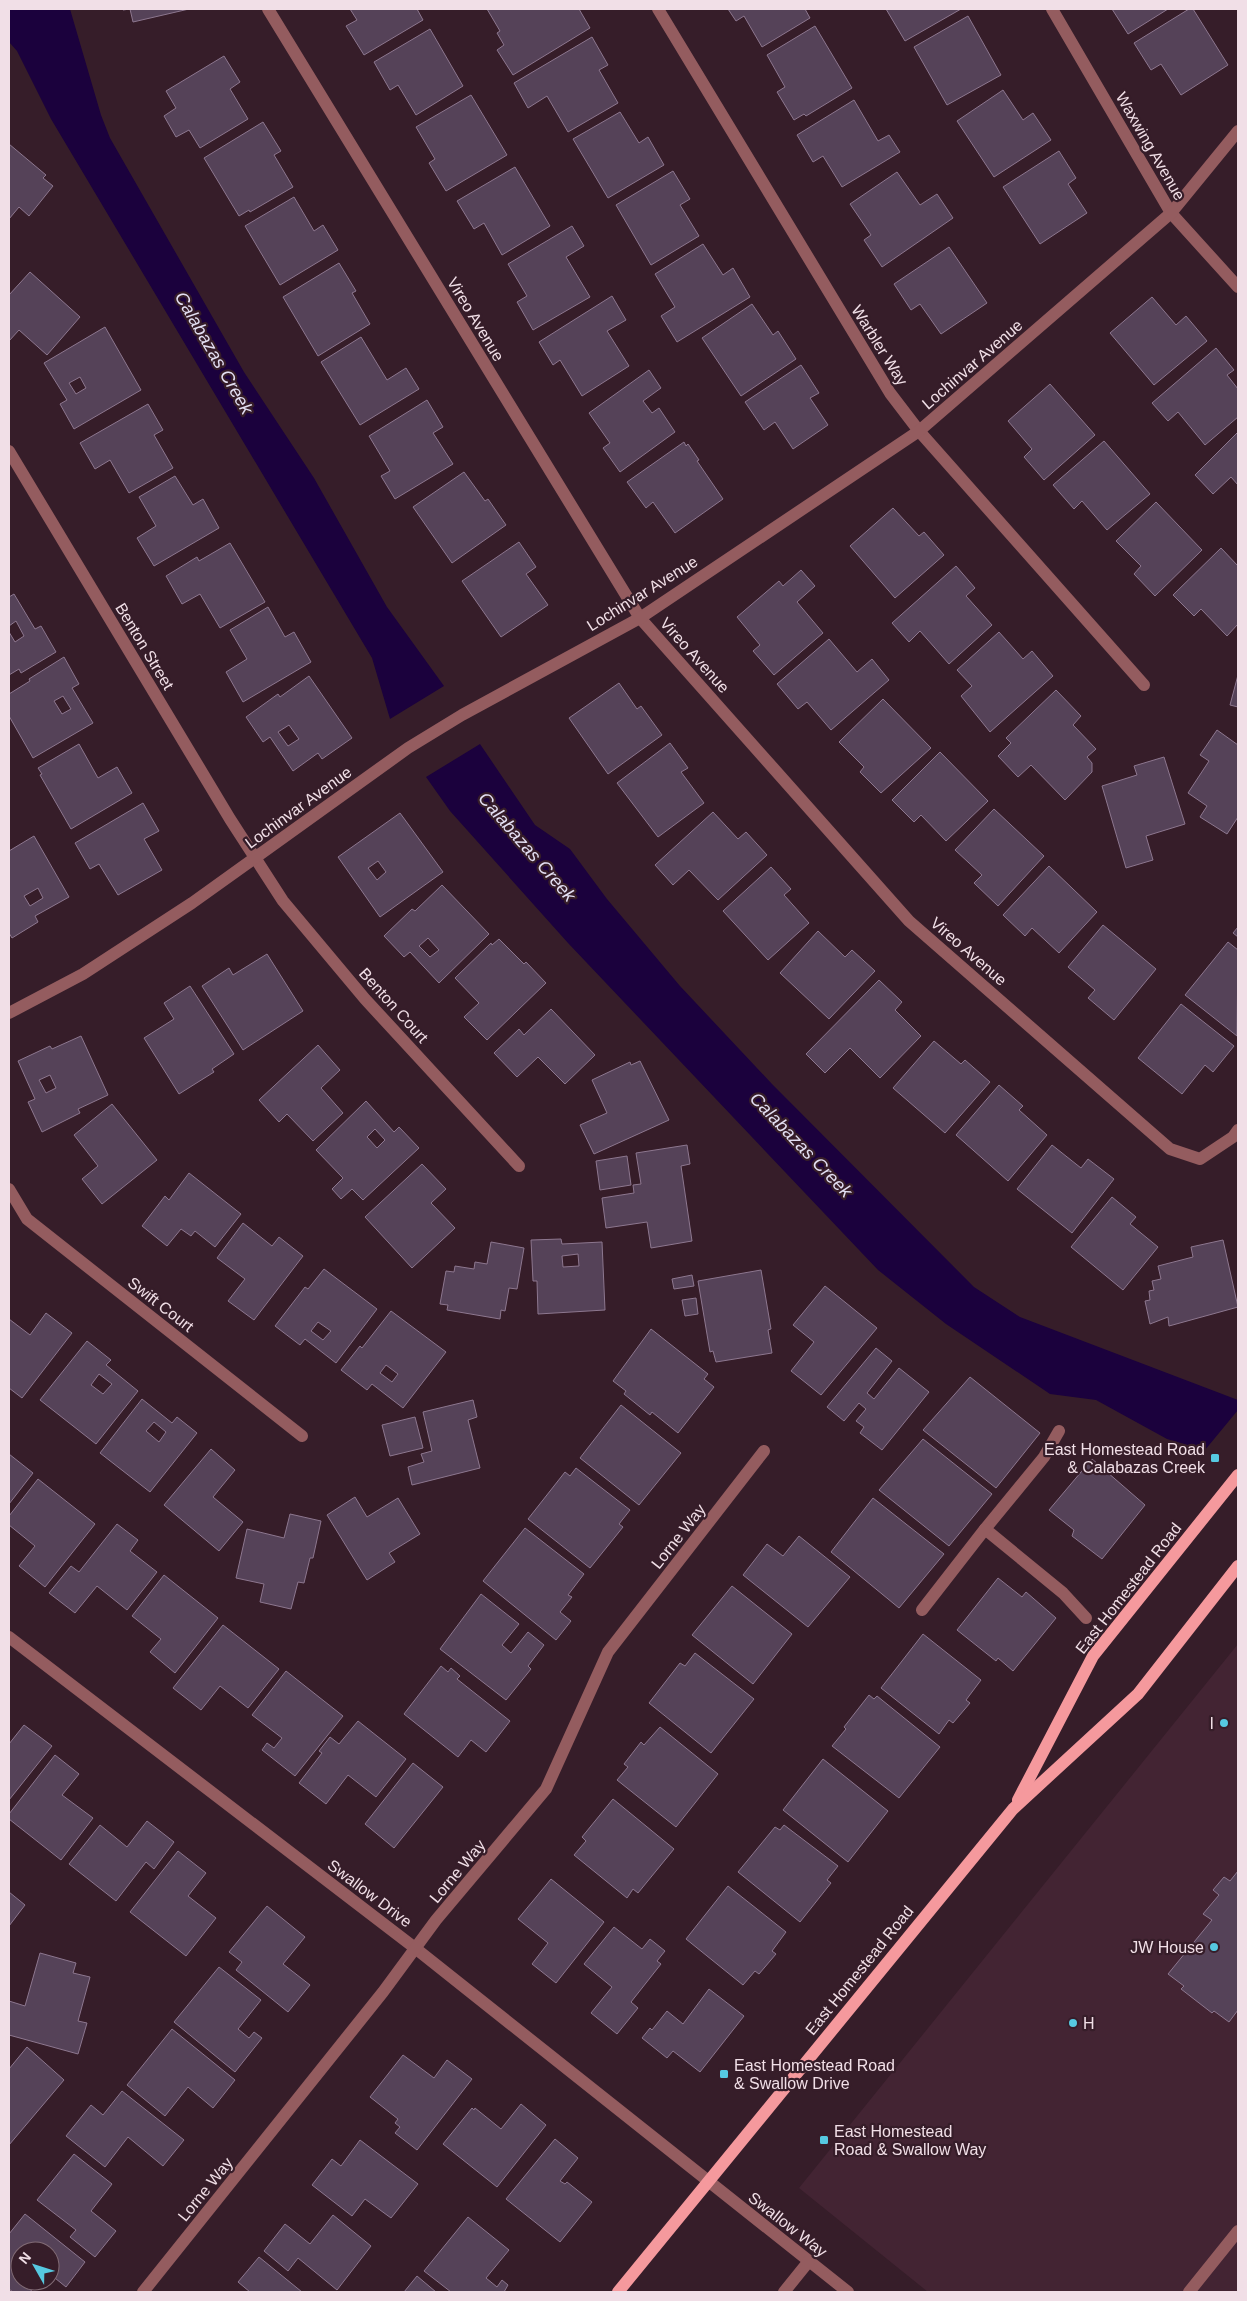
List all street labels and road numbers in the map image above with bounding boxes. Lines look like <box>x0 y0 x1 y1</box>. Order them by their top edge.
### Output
street label: Waxwing Avenue <box>1113 89 1188 203</box>
street label: Vireo Avenue <box>444 274 507 364</box>
street label: Warbler Way <box>848 302 911 388</box>
street label: Lochinvar Avenue <box>919 316 1026 412</box>
street label: Lochinvar Avenue <box>584 553 701 634</box>
street label: Benton Street <box>112 600 177 693</box>
street label: Vireo Avenue <box>657 614 733 696</box>
street label: Lochinvar Avenue <box>242 763 355 852</box>
street label: Vireo Avenue <box>927 914 1010 989</box>
street label: Benton Court <box>356 965 432 1046</box>
street label: Swift Court <box>125 1274 197 1336</box>
street label: Lorne Way <box>648 1501 709 1572</box>
street label: East Homestead Road <box>1072 1520 1185 1657</box>
street label: Lorne Way <box>426 1836 489 1906</box>
street label: Swallow Drive <box>324 1856 415 1930</box>
street label: East Homestead Road <box>802 1902 917 2038</box>
street label: Lorne Way <box>175 2154 236 2224</box>
street label: Swallow Way <box>745 2189 830 2260</box>

